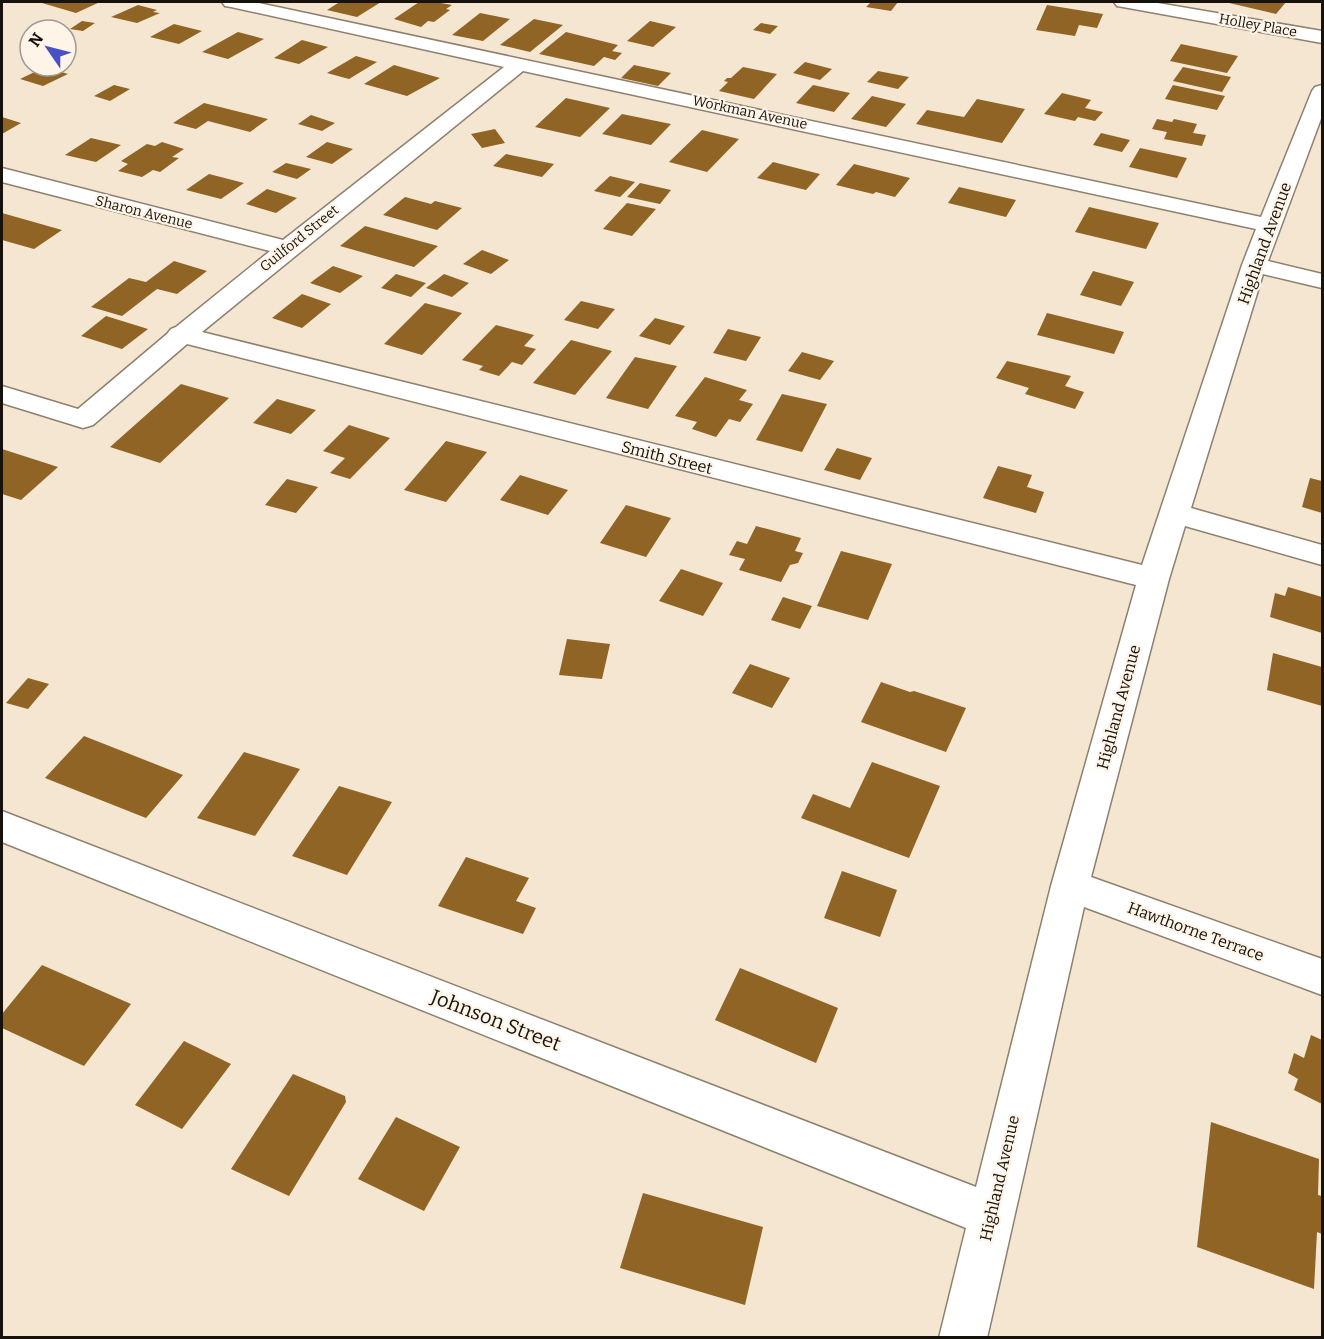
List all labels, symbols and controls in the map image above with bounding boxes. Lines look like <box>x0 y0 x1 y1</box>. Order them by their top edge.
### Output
street label: Holley Place <box>1218 10 1298 41</box>
north arrow <box>18 18 78 78</box>
text: N <box>25 29 47 50</box>
street label: Workman Avenue <box>691 92 809 133</box>
street label: Highland Avenue <box>1234 180 1295 307</box>
street label: Sharon Avenue <box>94 192 194 233</box>
street label: Guilford Street <box>257 201 342 275</box>
street label: Smith Street <box>619 437 715 478</box>
street label: Highland Avenue <box>1093 643 1144 772</box>
street label: Hawthorne Terrace <box>1125 898 1267 965</box>
street label: Johnson Street <box>427 984 564 1056</box>
street label: Highland Avenue <box>976 1113 1023 1243</box>

